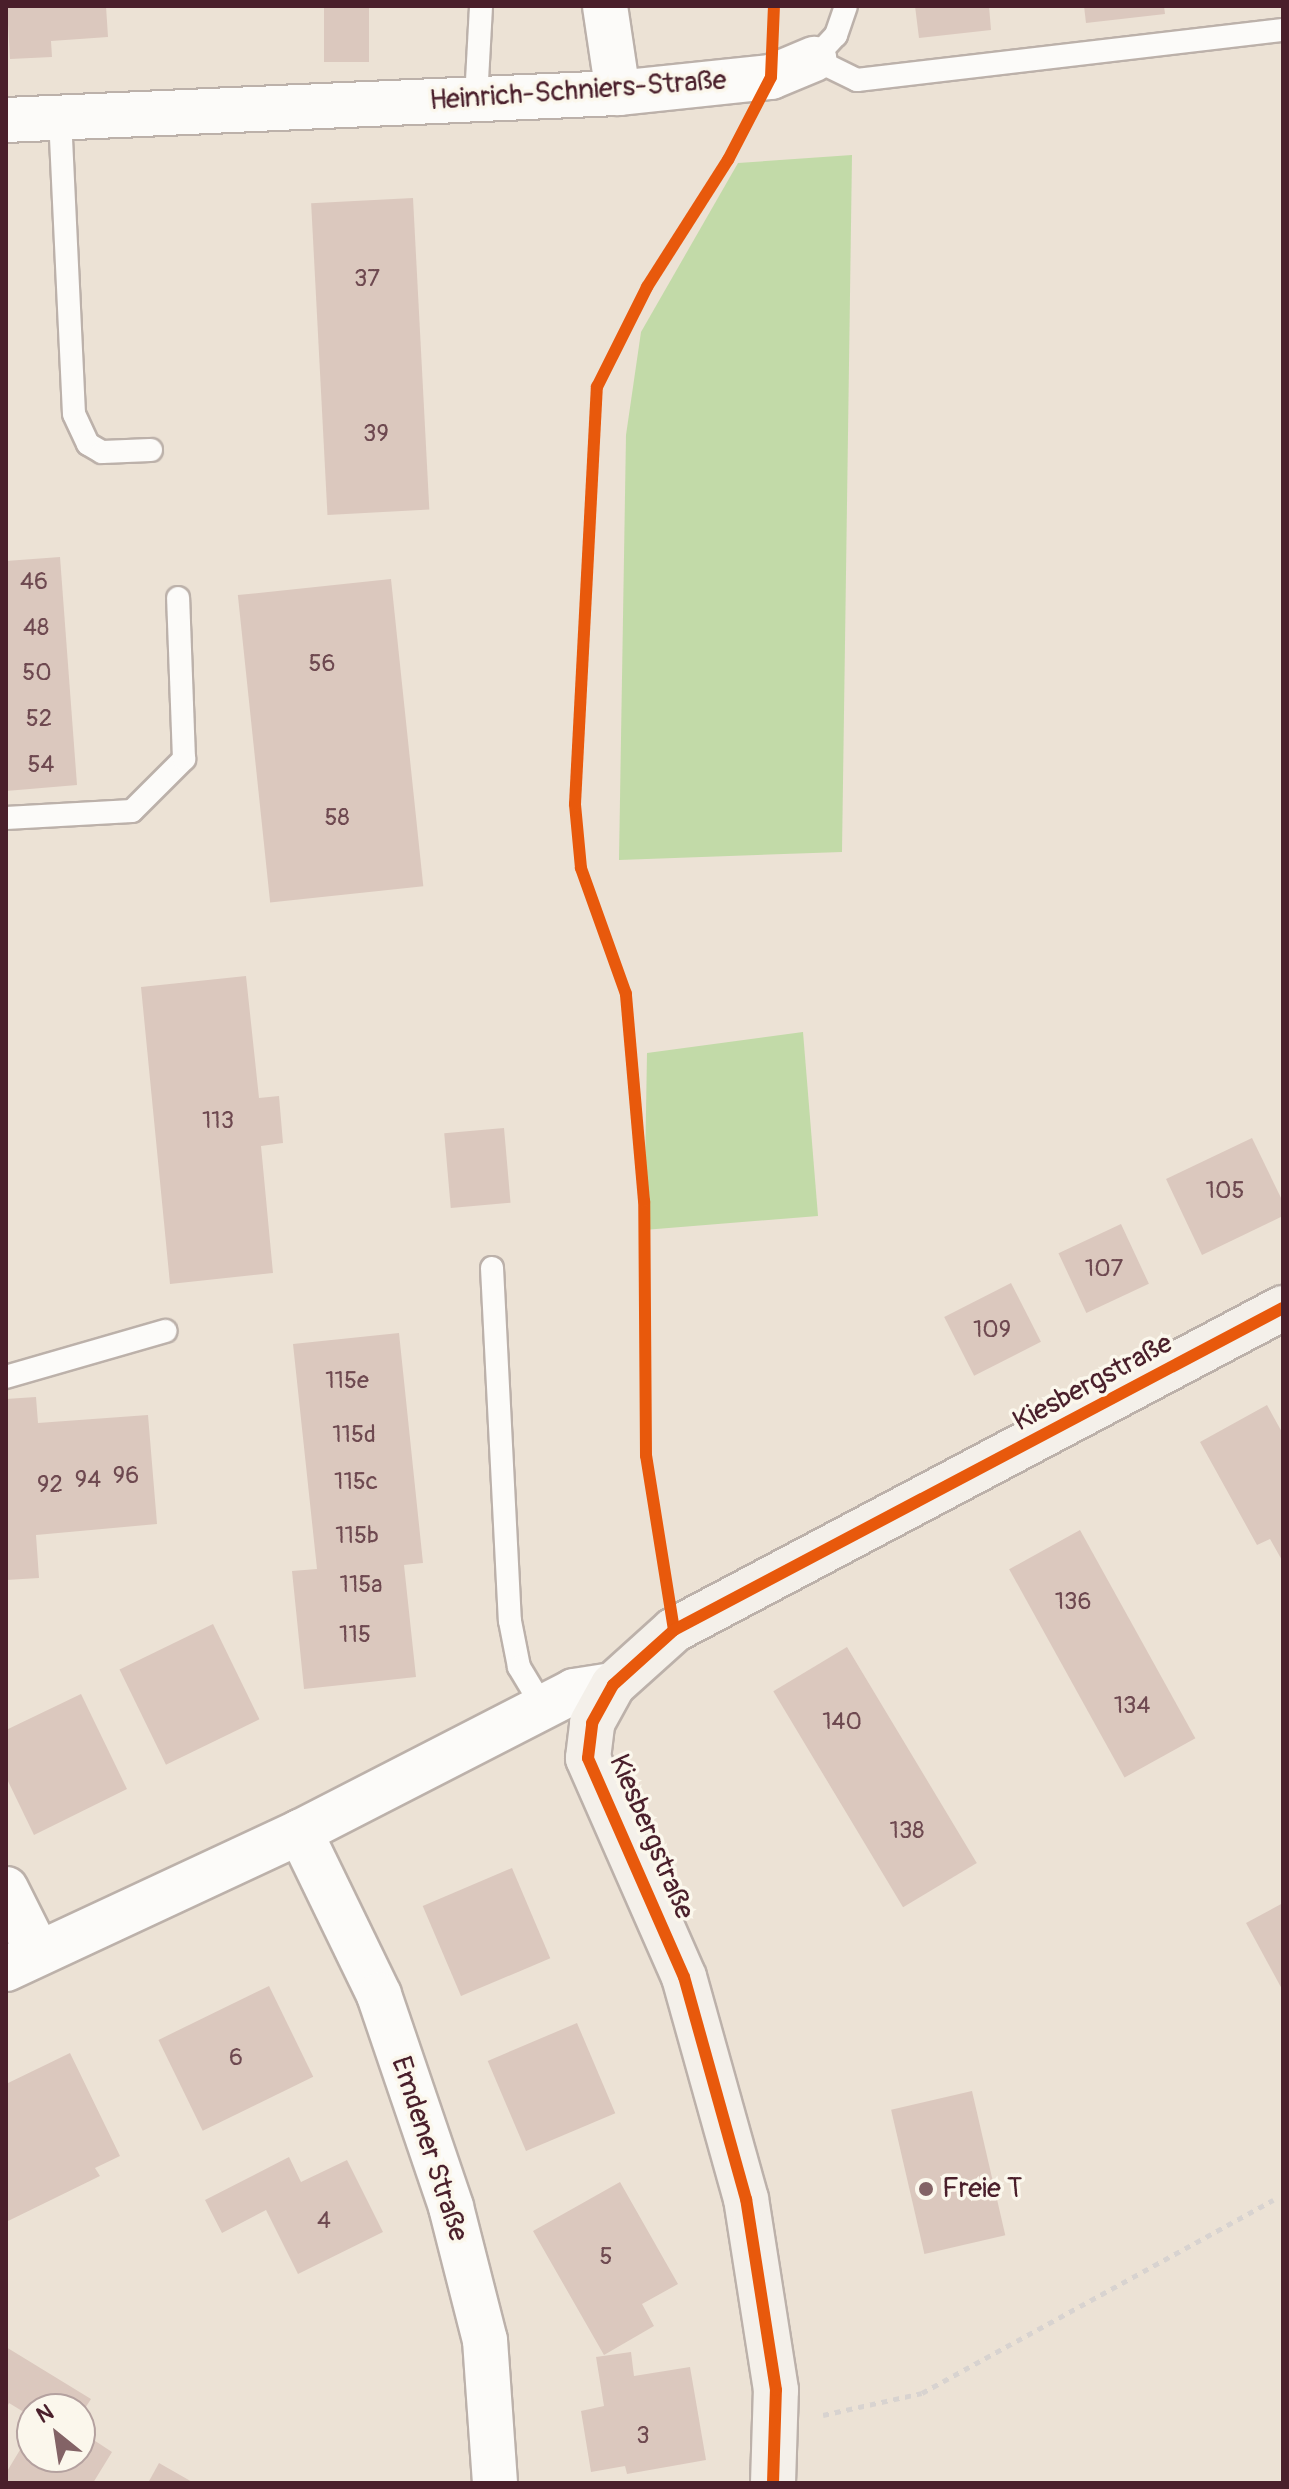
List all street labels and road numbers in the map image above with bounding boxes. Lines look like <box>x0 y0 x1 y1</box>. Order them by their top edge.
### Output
street label: Heinrich-Schniers-Straße <box>428 64 728 118</box>
street label: Kiesbergstraße <box>1008 1327 1178 1439</box>
street label: Kiesbergstraße <box>601 1750 701 1924</box>
street label: Emdener Straße <box>383 2052 475 2246</box>

